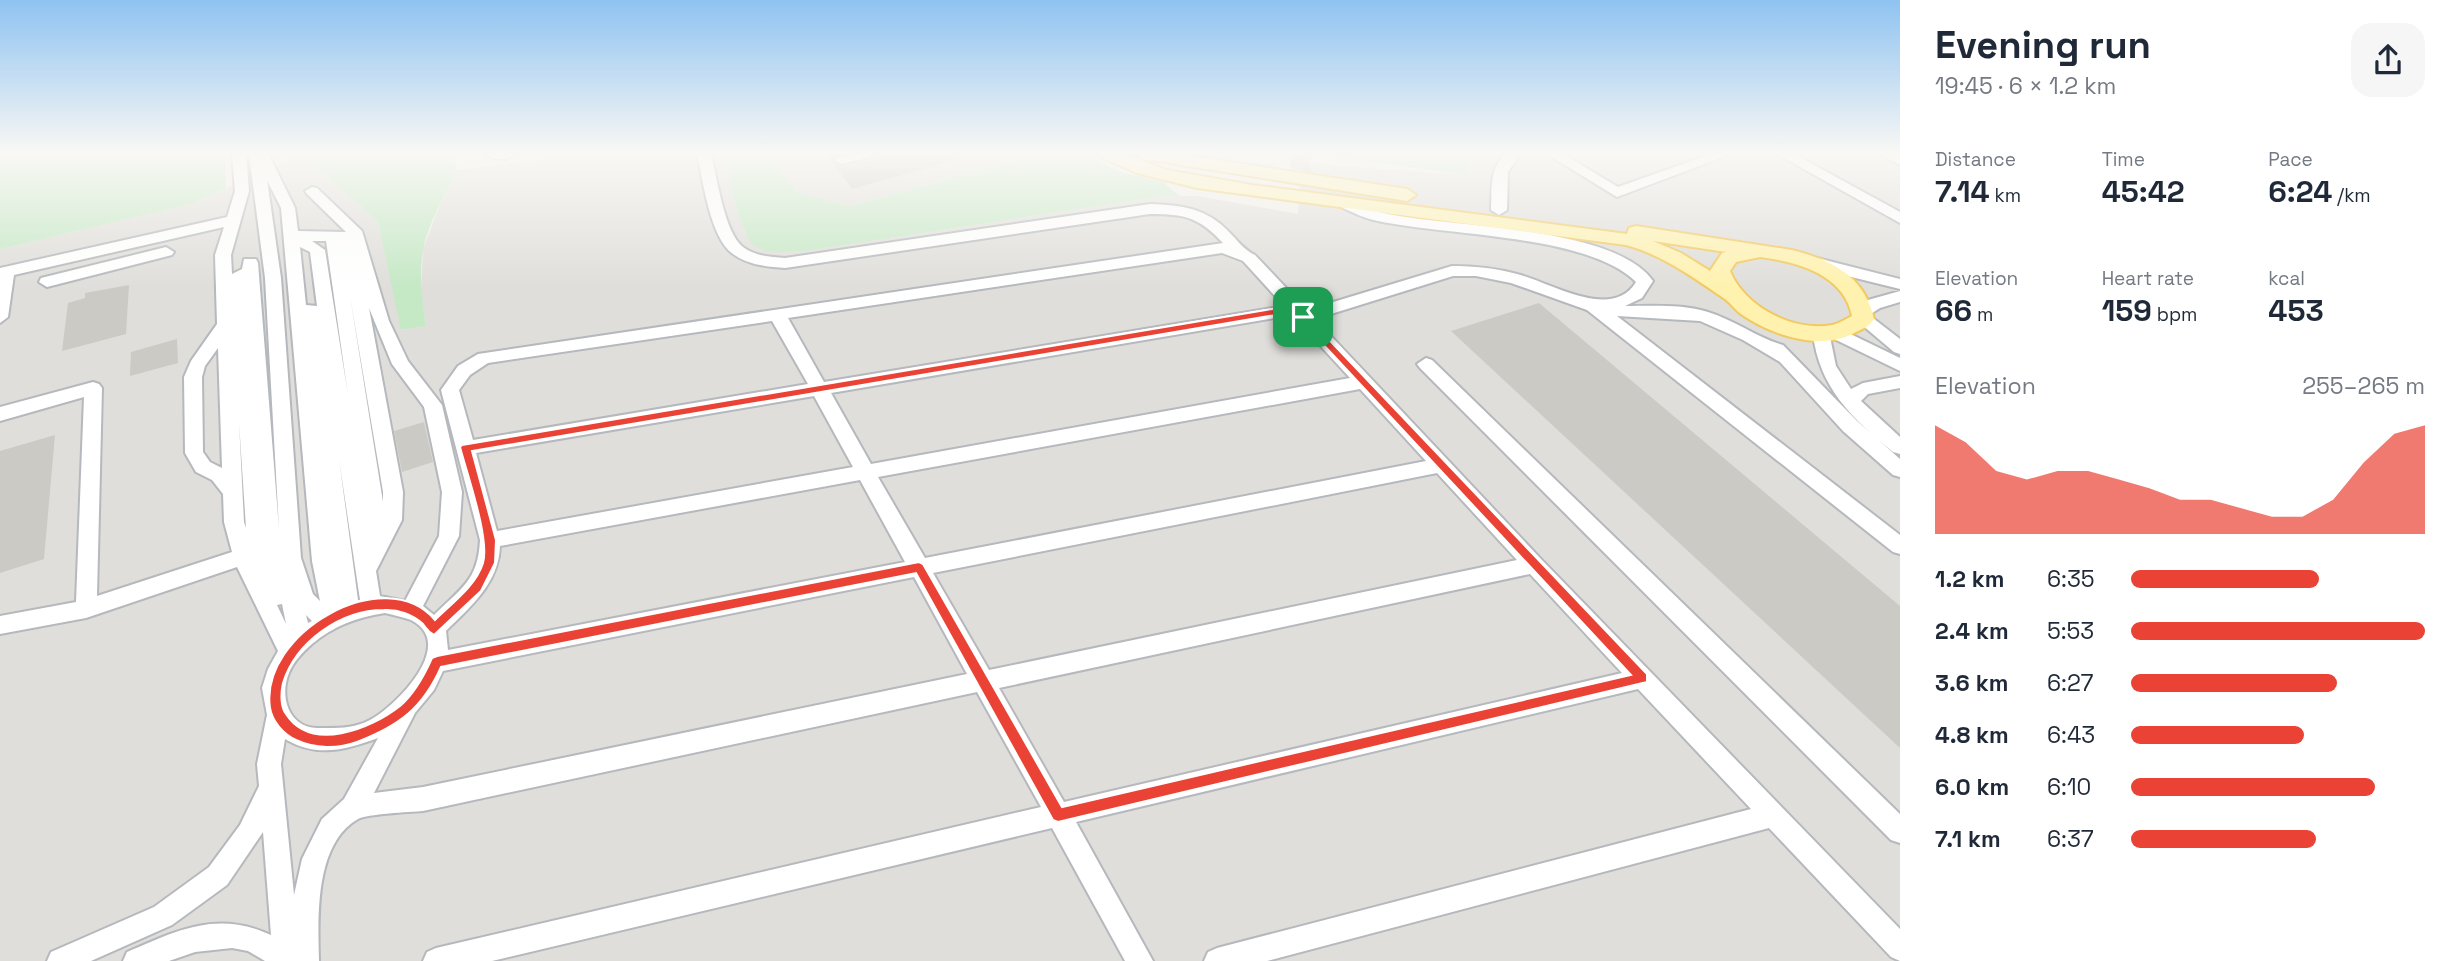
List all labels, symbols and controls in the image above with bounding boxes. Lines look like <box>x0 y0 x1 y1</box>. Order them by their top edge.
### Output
text: Evening run <box>1935 21 2151 69</box>
button: share <box>2351 23 2425 97</box>
text: 19:45 · 6 × 1.2 km <box>1935 71 2116 101</box>
text: Distance <box>1935 147 2016 172</box>
text: Time <box>2102 147 2145 172</box>
text: Pace <box>2268 147 2313 172</box>
text: 7.14 <box>1935 172 1990 211</box>
text: 45:42 <box>2102 172 2185 211</box>
text: 6:24 <box>2268 172 2332 211</box>
text: km <box>1990 183 2021 208</box>
text: /km <box>2332 183 2371 208</box>
text: Elevation <box>1935 266 2018 291</box>
text: Heart rate <box>2102 266 2194 291</box>
text: kcal <box>2268 266 2305 291</box>
pin <box>1273 287 1333 347</box>
text: 66 <box>1935 291 1972 330</box>
text: 159 <box>2102 291 2152 330</box>
text: 453 <box>2268 291 2324 330</box>
icon: arrive <box>1284 298 1322 336</box>
text: m <box>1972 302 1993 327</box>
text: bpm <box>2152 302 2197 327</box>
text: Elevation <box>1935 371 2036 401</box>
text: 255–265 m <box>2302 371 2425 401</box>
text: 1.2 km <box>1935 564 2004 594</box>
text: 6:35 <box>2047 564 2095 594</box>
text: 2.4 km <box>1935 616 2009 646</box>
text: 5:53 <box>2047 616 2094 646</box>
text: 3.6 km <box>1935 668 2008 698</box>
text: 6:27 <box>2047 668 2094 698</box>
text: 4.8 km <box>1935 720 2009 750</box>
text: 6:43 <box>2047 720 2095 750</box>
text: 6.0 km <box>1935 772 2009 802</box>
text: 6:10 <box>2047 772 2091 802</box>
text: 7.1 km <box>1935 824 2001 854</box>
text: 6:37 <box>2047 824 2094 854</box>

